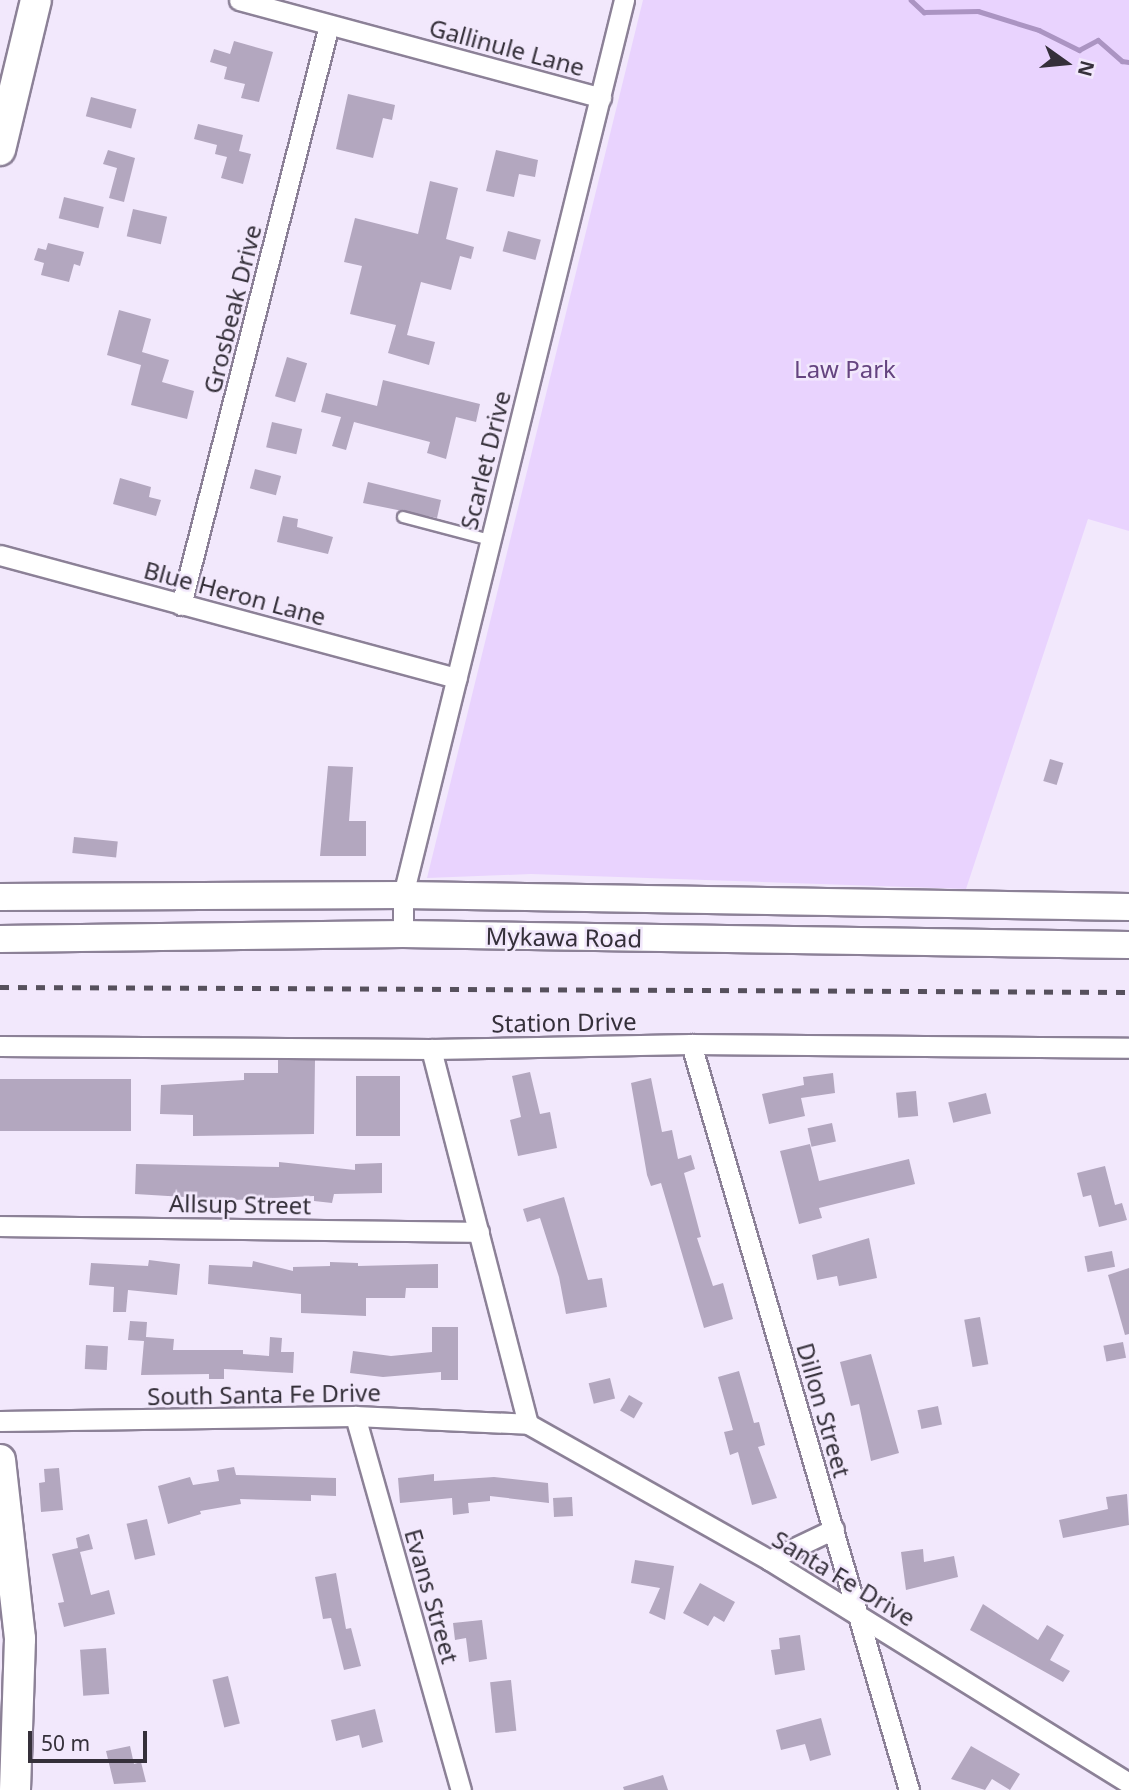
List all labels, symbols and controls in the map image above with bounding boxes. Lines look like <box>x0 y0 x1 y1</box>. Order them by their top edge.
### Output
street label: Gallinule Lane <box>426 12 588 82</box>
north arrow <box>1031 28 1101 98</box>
text: N <box>1072 58 1101 79</box>
street label: Grosbeak Drive <box>197 222 267 396</box>
park label: Law Park <box>794 355 896 383</box>
street label: Scarlet Drive <box>454 388 516 532</box>
street label: Blue Heron Lane <box>141 555 329 631</box>
street label: Mykawa Road <box>485 921 643 953</box>
street label: Station Drive <box>491 1006 637 1038</box>
street label: Allsup Street <box>169 1188 311 1220</box>
street label: Dillon Street <box>791 1339 857 1481</box>
street label: South Santa Fe Drive <box>147 1378 381 1410</box>
street label: Santa Fe Drive <box>767 1524 921 1632</box>
street label: Evans Street <box>399 1525 465 1667</box>
scale bar <box>32 1716 150 1760</box>
text: 50 m <box>41 1729 90 1757</box>

